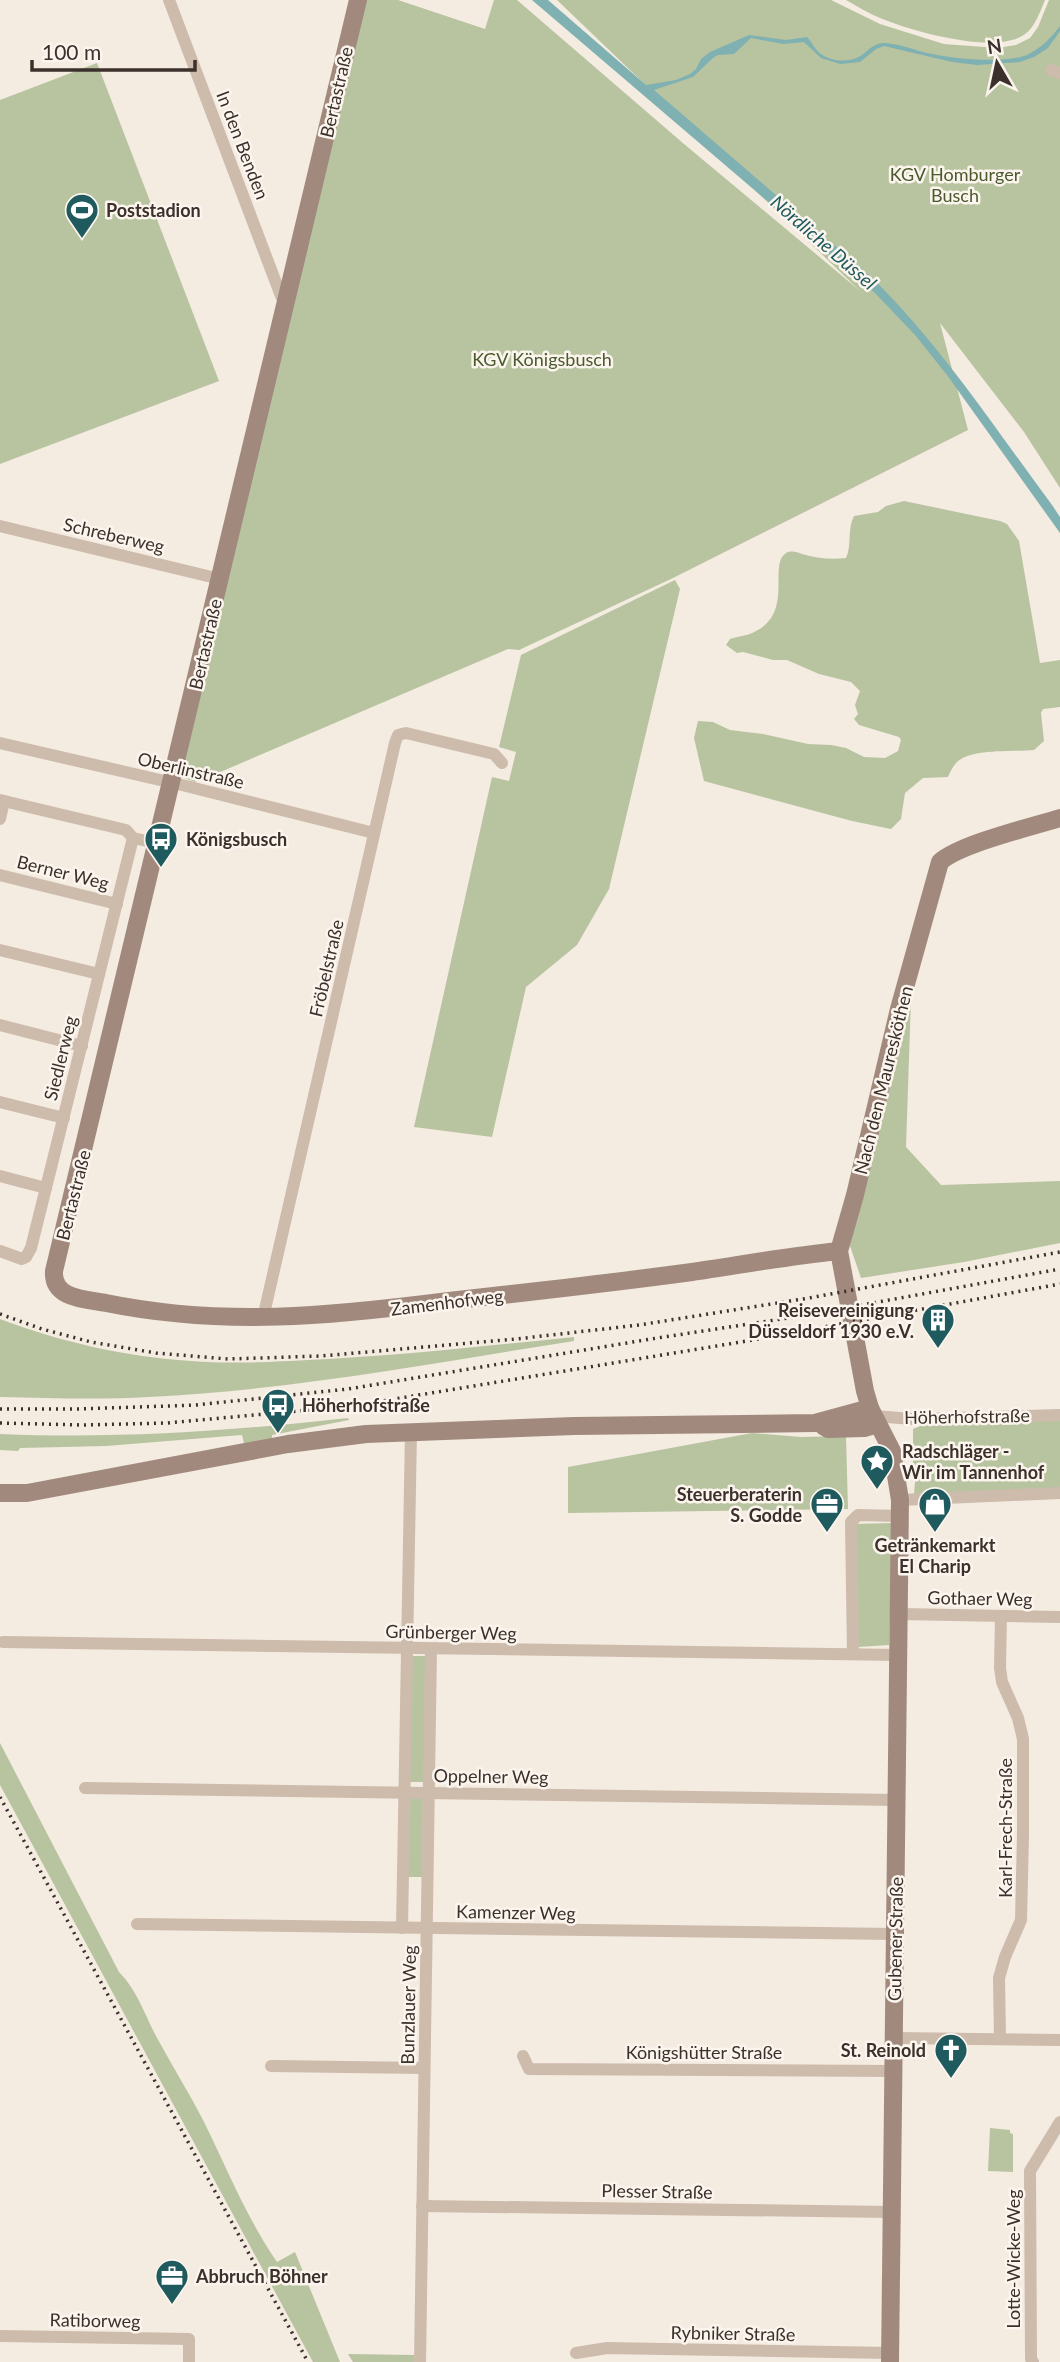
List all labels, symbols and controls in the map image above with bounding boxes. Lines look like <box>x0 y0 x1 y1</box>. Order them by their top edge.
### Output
scale bar <box>32 28 194 72</box>
north arrow <box>962 28 1032 98</box>
text: N <box>985 33 1003 58</box>
text: 100 m <box>42 39 101 64</box>
street label: Bertastraße <box>315 44 357 140</box>
street label: In den Benden <box>212 88 274 202</box>
park label: KGV Homburger Busch <box>890 163 1021 206</box>
water label: Nördliche Düssel <box>767 190 881 294</box>
sports icon: Poststadion <box>63 191 101 240</box>
place label: Poststadion <box>106 199 201 221</box>
park label: KGV Königsbusch <box>472 348 612 370</box>
street label: Schreberweg <box>61 513 167 557</box>
street label: Bertastraße <box>184 596 226 692</box>
street label: Oberlinstraße <box>136 747 246 793</box>
bus stop icon: Königsbusch <box>142 820 180 869</box>
place label: Königsbusch <box>186 828 287 850</box>
street label: Berner Weg <box>15 850 111 894</box>
street label: Fröbelstraße <box>304 917 348 1019</box>
street label: Nach den Mauresköthen <box>849 983 917 1177</box>
street label: Siedlerweg <box>39 1013 81 1103</box>
street label: Bertastraße <box>51 1147 95 1243</box>
street label: Zamenhofweg <box>389 1284 505 1320</box>
place label: Reisevereinigung Düsseldorf 1930 e.V. <box>748 1299 914 1342</box>
building icon: Reisevereinigung Düsseldorf 1930 e.V. <box>919 1301 957 1350</box>
bus stop icon: Höherhofstraße <box>259 1386 297 1435</box>
place label: Höherhofstraße <box>302 1394 430 1416</box>
street label: Höherhofstraße <box>904 1404 1030 1428</box>
place label: Radschläger - Wir im Tannenhof <box>902 1440 1045 1483</box>
place icon: Radschläger - Wir im Tannenhof <box>858 1442 896 1491</box>
place label: Steuerberaterin S. Godde <box>677 1483 802 1526</box>
office icon: Steuerberaterin S. Godde <box>808 1485 846 1534</box>
shop icon: Getränkemarkt El Charip <box>916 1485 954 1534</box>
place label: Getränkemarkt El Charip <box>874 1534 996 1577</box>
street label: Gothaer Weg <box>927 1586 1033 1610</box>
street label: Grünberger Weg <box>385 1620 517 1644</box>
street label: Karl-Frech-Straße <box>994 1758 1016 1898</box>
street label: Oppelner Weg <box>433 1764 549 1788</box>
street label: Gubener Straße <box>883 1877 907 2001</box>
street label: Kamenzer Weg <box>456 1900 576 1924</box>
street label: Bunzlauer Weg <box>396 1945 420 2065</box>
church icon: St. Reinold <box>932 2031 970 2080</box>
place label: St. Reinold <box>841 2039 926 2061</box>
street label: Königshütter Straße <box>626 2041 782 2063</box>
street label: Plesser Straße <box>601 2179 713 2203</box>
street label: Lotte-Wicke-Weg <box>1002 2189 1024 2329</box>
office icon: Abbruch Böhner <box>153 2257 191 2306</box>
place label: Abbruch Böhner <box>195 2265 328 2287</box>
street label: Ratiborweg <box>49 2308 141 2332</box>
street label: Rybniker Straße <box>670 2321 796 2345</box>

